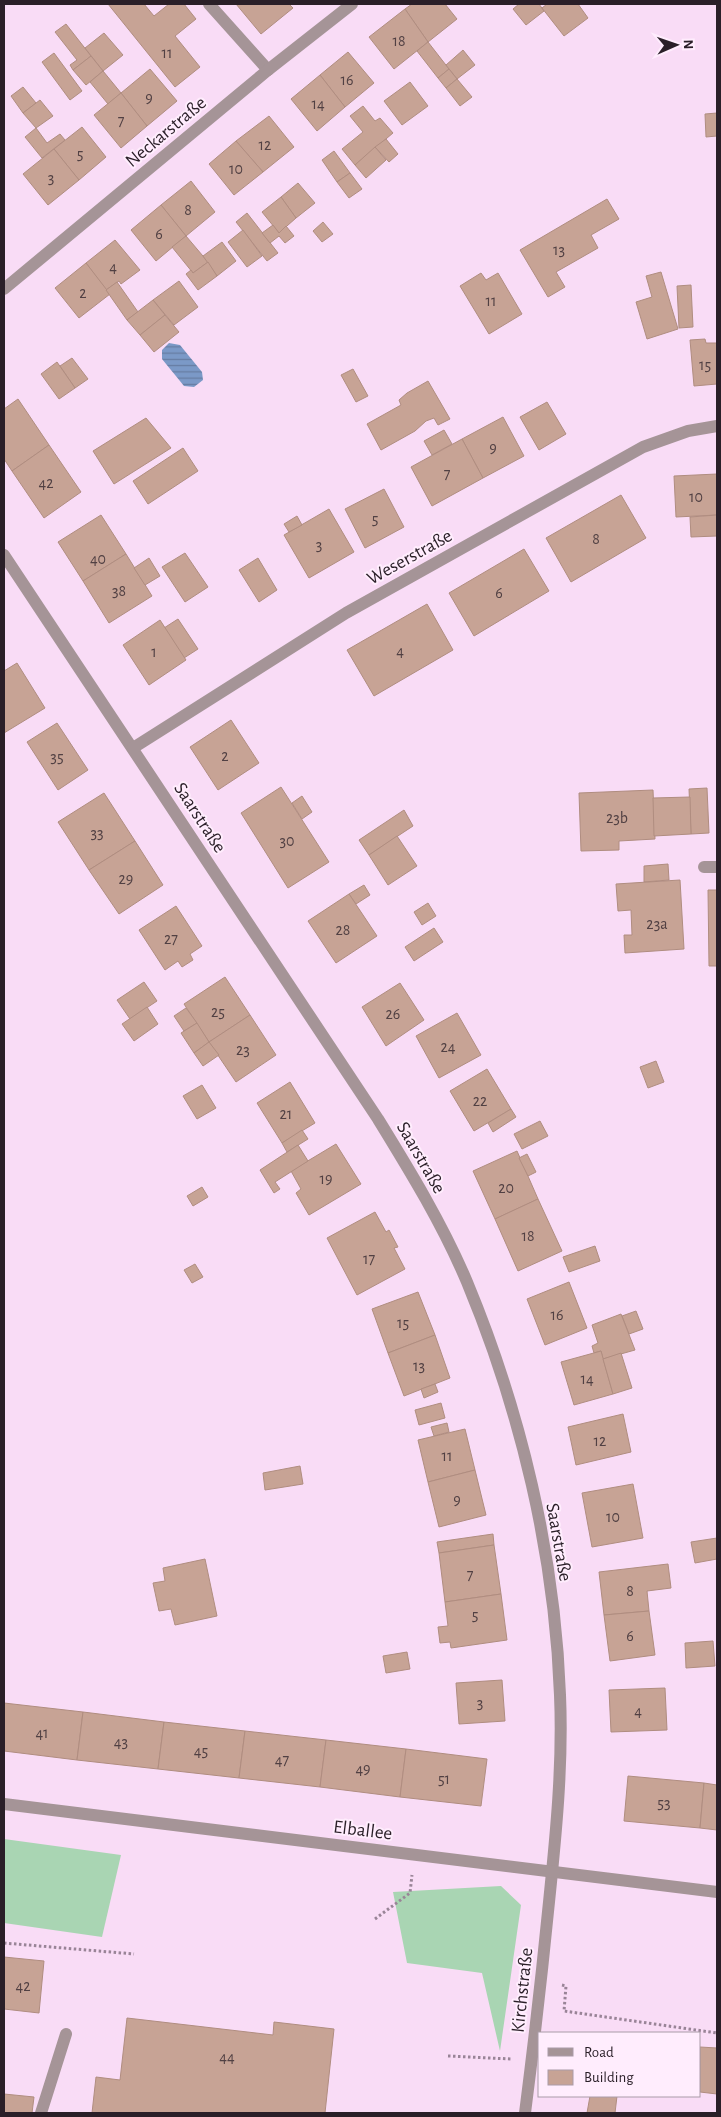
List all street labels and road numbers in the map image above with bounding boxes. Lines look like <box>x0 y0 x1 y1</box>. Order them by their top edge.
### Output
street label: Neckarstraße <box>122 93 210 171</box>
street label: Weserstraße <box>364 526 455 588</box>
street label: Saarstraße <box>170 779 229 856</box>
street label: Saarstraße <box>393 1119 449 1197</box>
street label: Saarstraße <box>542 1502 575 1583</box>
street label: Elballee <box>332 1817 393 1844</box>
street label: Kirchstraße <box>509 1947 536 2034</box>

